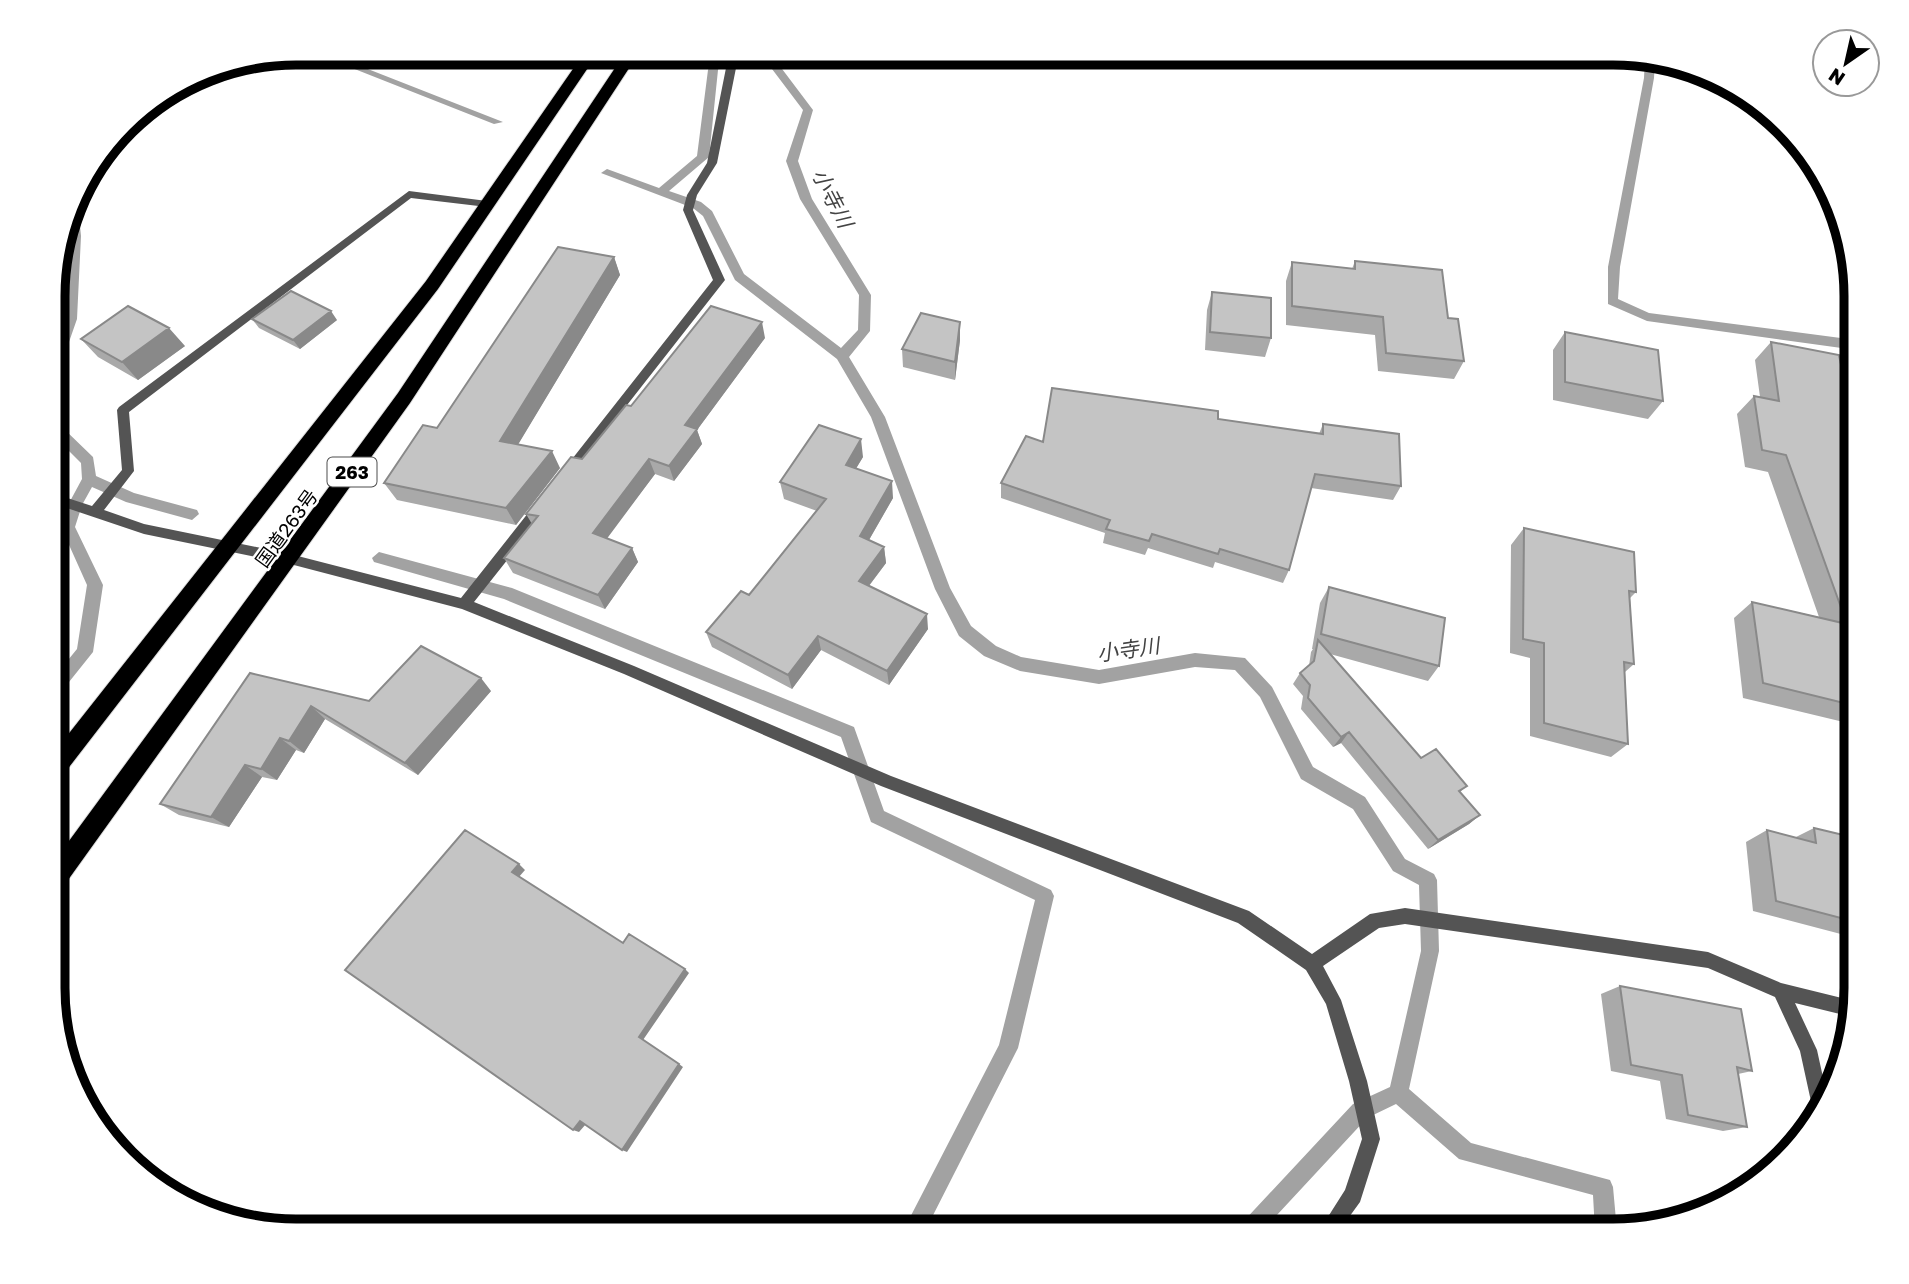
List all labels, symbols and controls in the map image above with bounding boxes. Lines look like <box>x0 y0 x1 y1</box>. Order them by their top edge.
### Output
north arrow <box>1811 28 1881 98</box>
text: N <box>1824 64 1849 91</box>
water label: 小寺川 <box>807 164 860 234</box>
road number: 263 <box>328 458 376 486</box>
street label: 国道263号 <box>250 485 322 571</box>
water label: 小寺川 <box>1095 631 1163 666</box>

